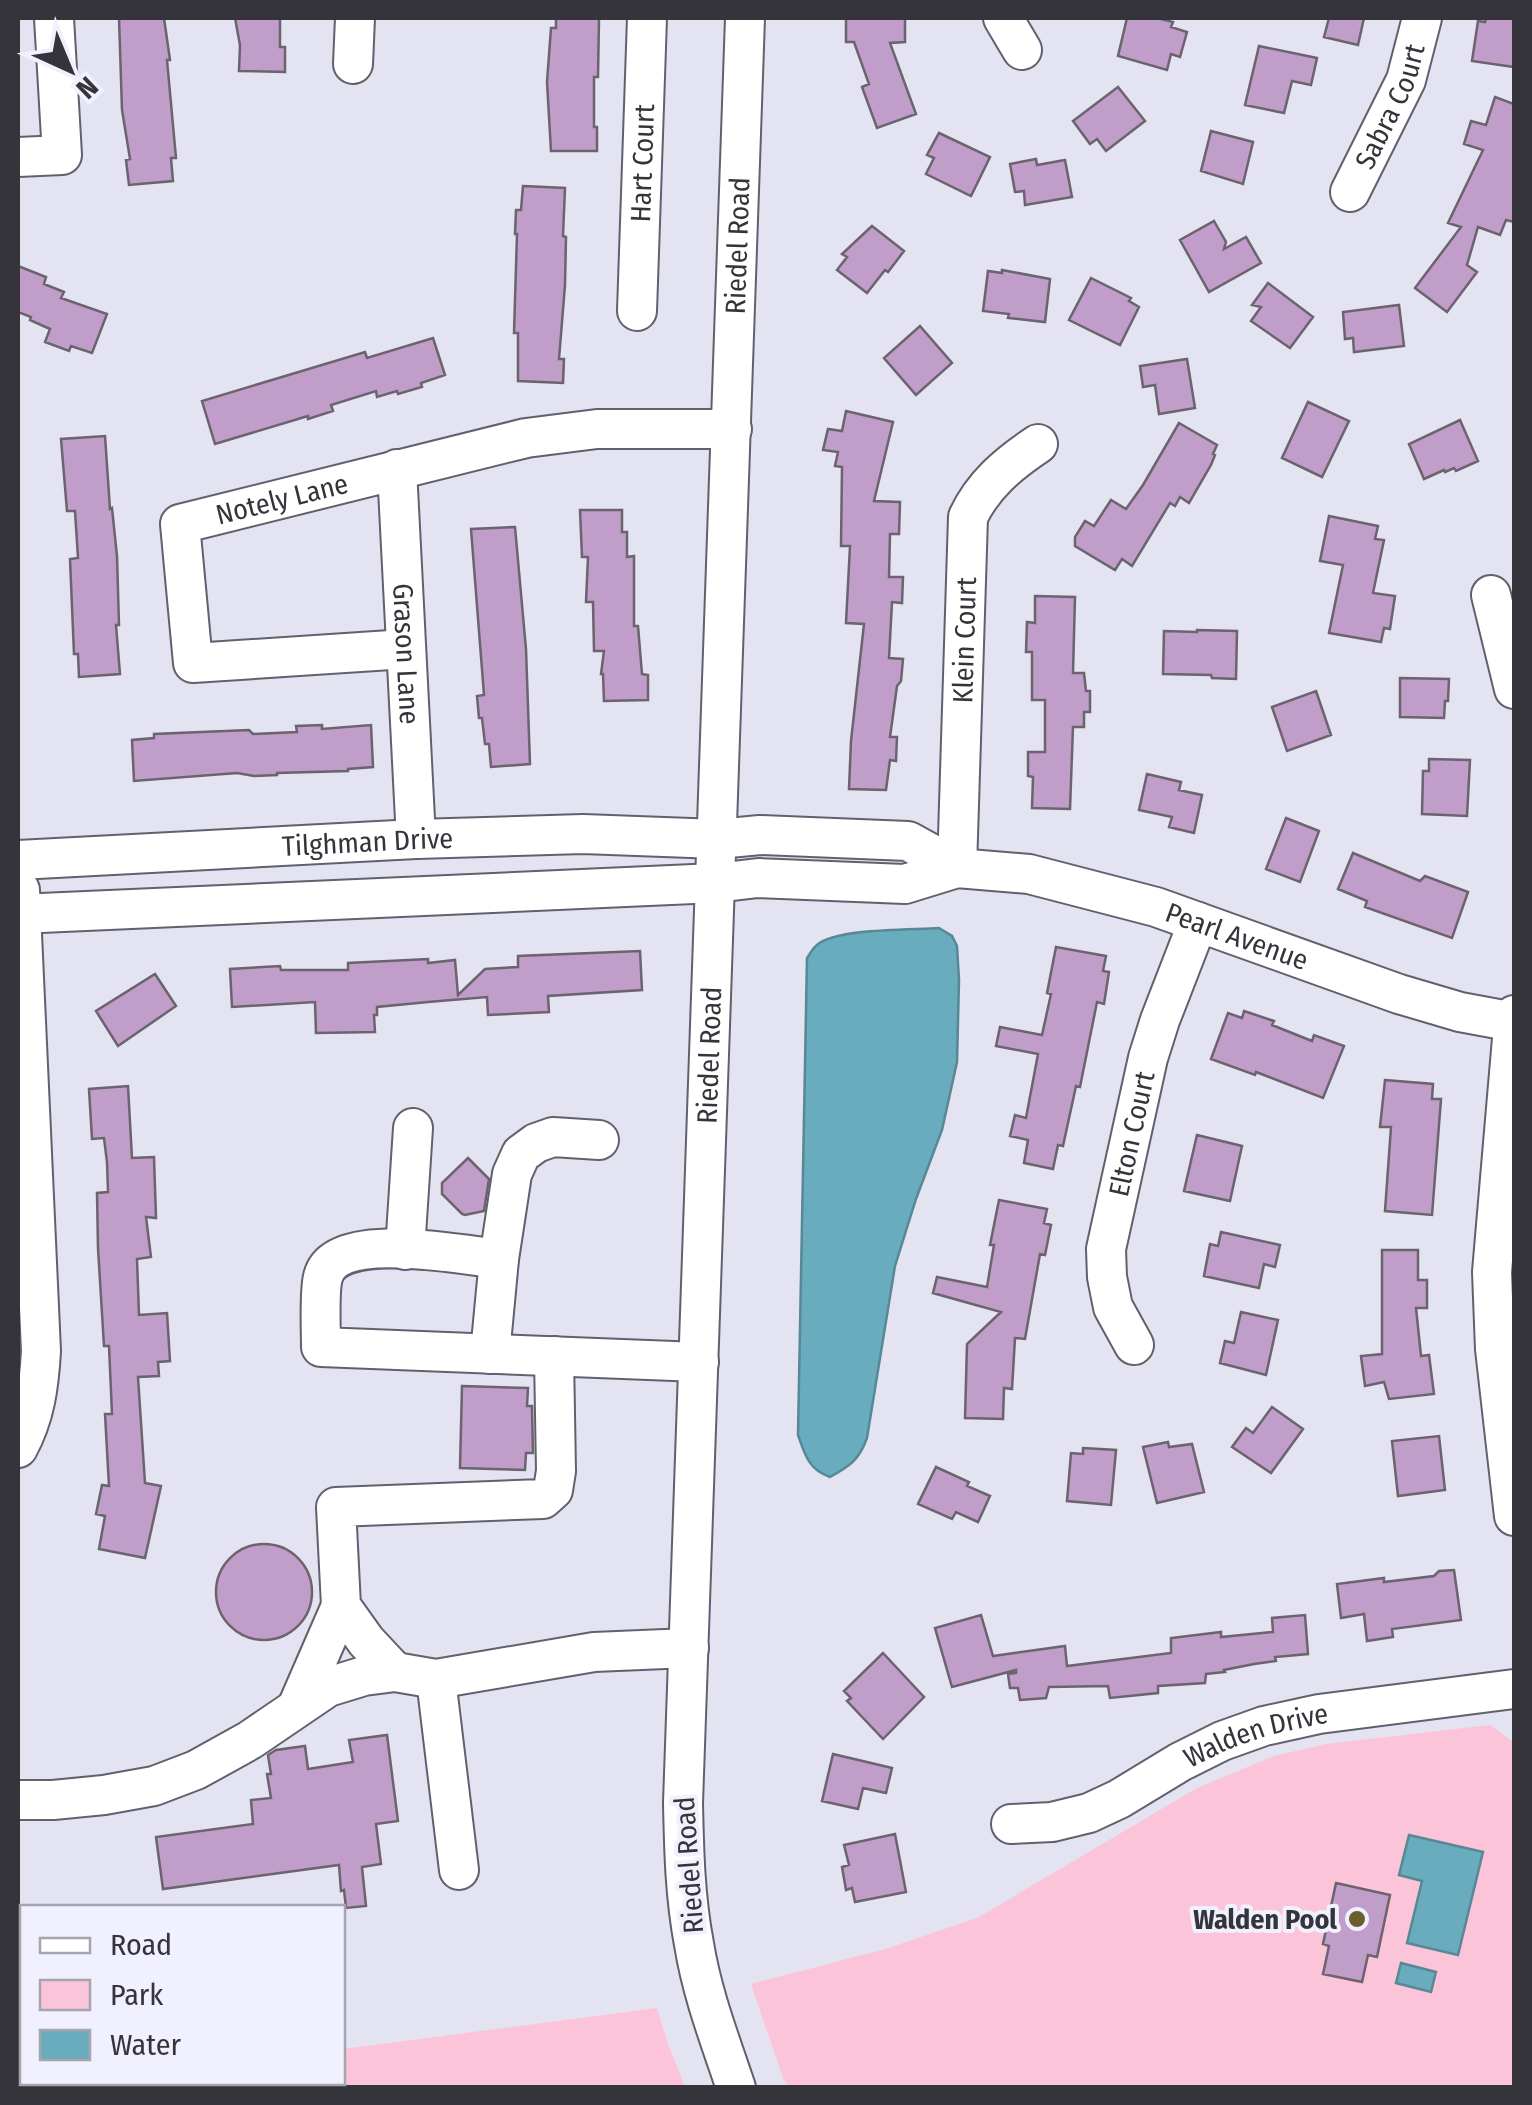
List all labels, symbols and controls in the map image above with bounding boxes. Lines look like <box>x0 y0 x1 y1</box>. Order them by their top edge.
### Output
north arrow <box>20 20 120 120</box>
street label: Sabra Court <box>1348 40 1431 174</box>
text: N <box>70 70 105 105</box>
street label: Hart Court <box>624 103 661 223</box>
street label: Riedel Road <box>718 177 756 315</box>
street label: Notely Lane <box>212 466 351 531</box>
street label: Klein Court <box>946 576 983 704</box>
street label: Grason Lane <box>386 582 427 725</box>
street label: Tilghman Drive <box>281 821 454 863</box>
street label: Pearl Avenue <box>1161 895 1313 977</box>
street label: Riedel Road <box>690 986 728 1124</box>
street label: Elton Court <box>1102 1067 1161 1199</box>
street label: Walden Drive <box>1178 1697 1330 1774</box>
street label: Riedel Road <box>668 1796 710 1934</box>
place label: Walden Pool <box>1193 1903 1337 1936</box>
legend <box>20 1905 345 2085</box>
marker: Walden Pool <box>1346 1908 1368 1930</box>
text: Road <box>110 1927 172 1963</box>
text: Park <box>110 1977 163 2013</box>
text: Water <box>110 2027 181 2063</box>

